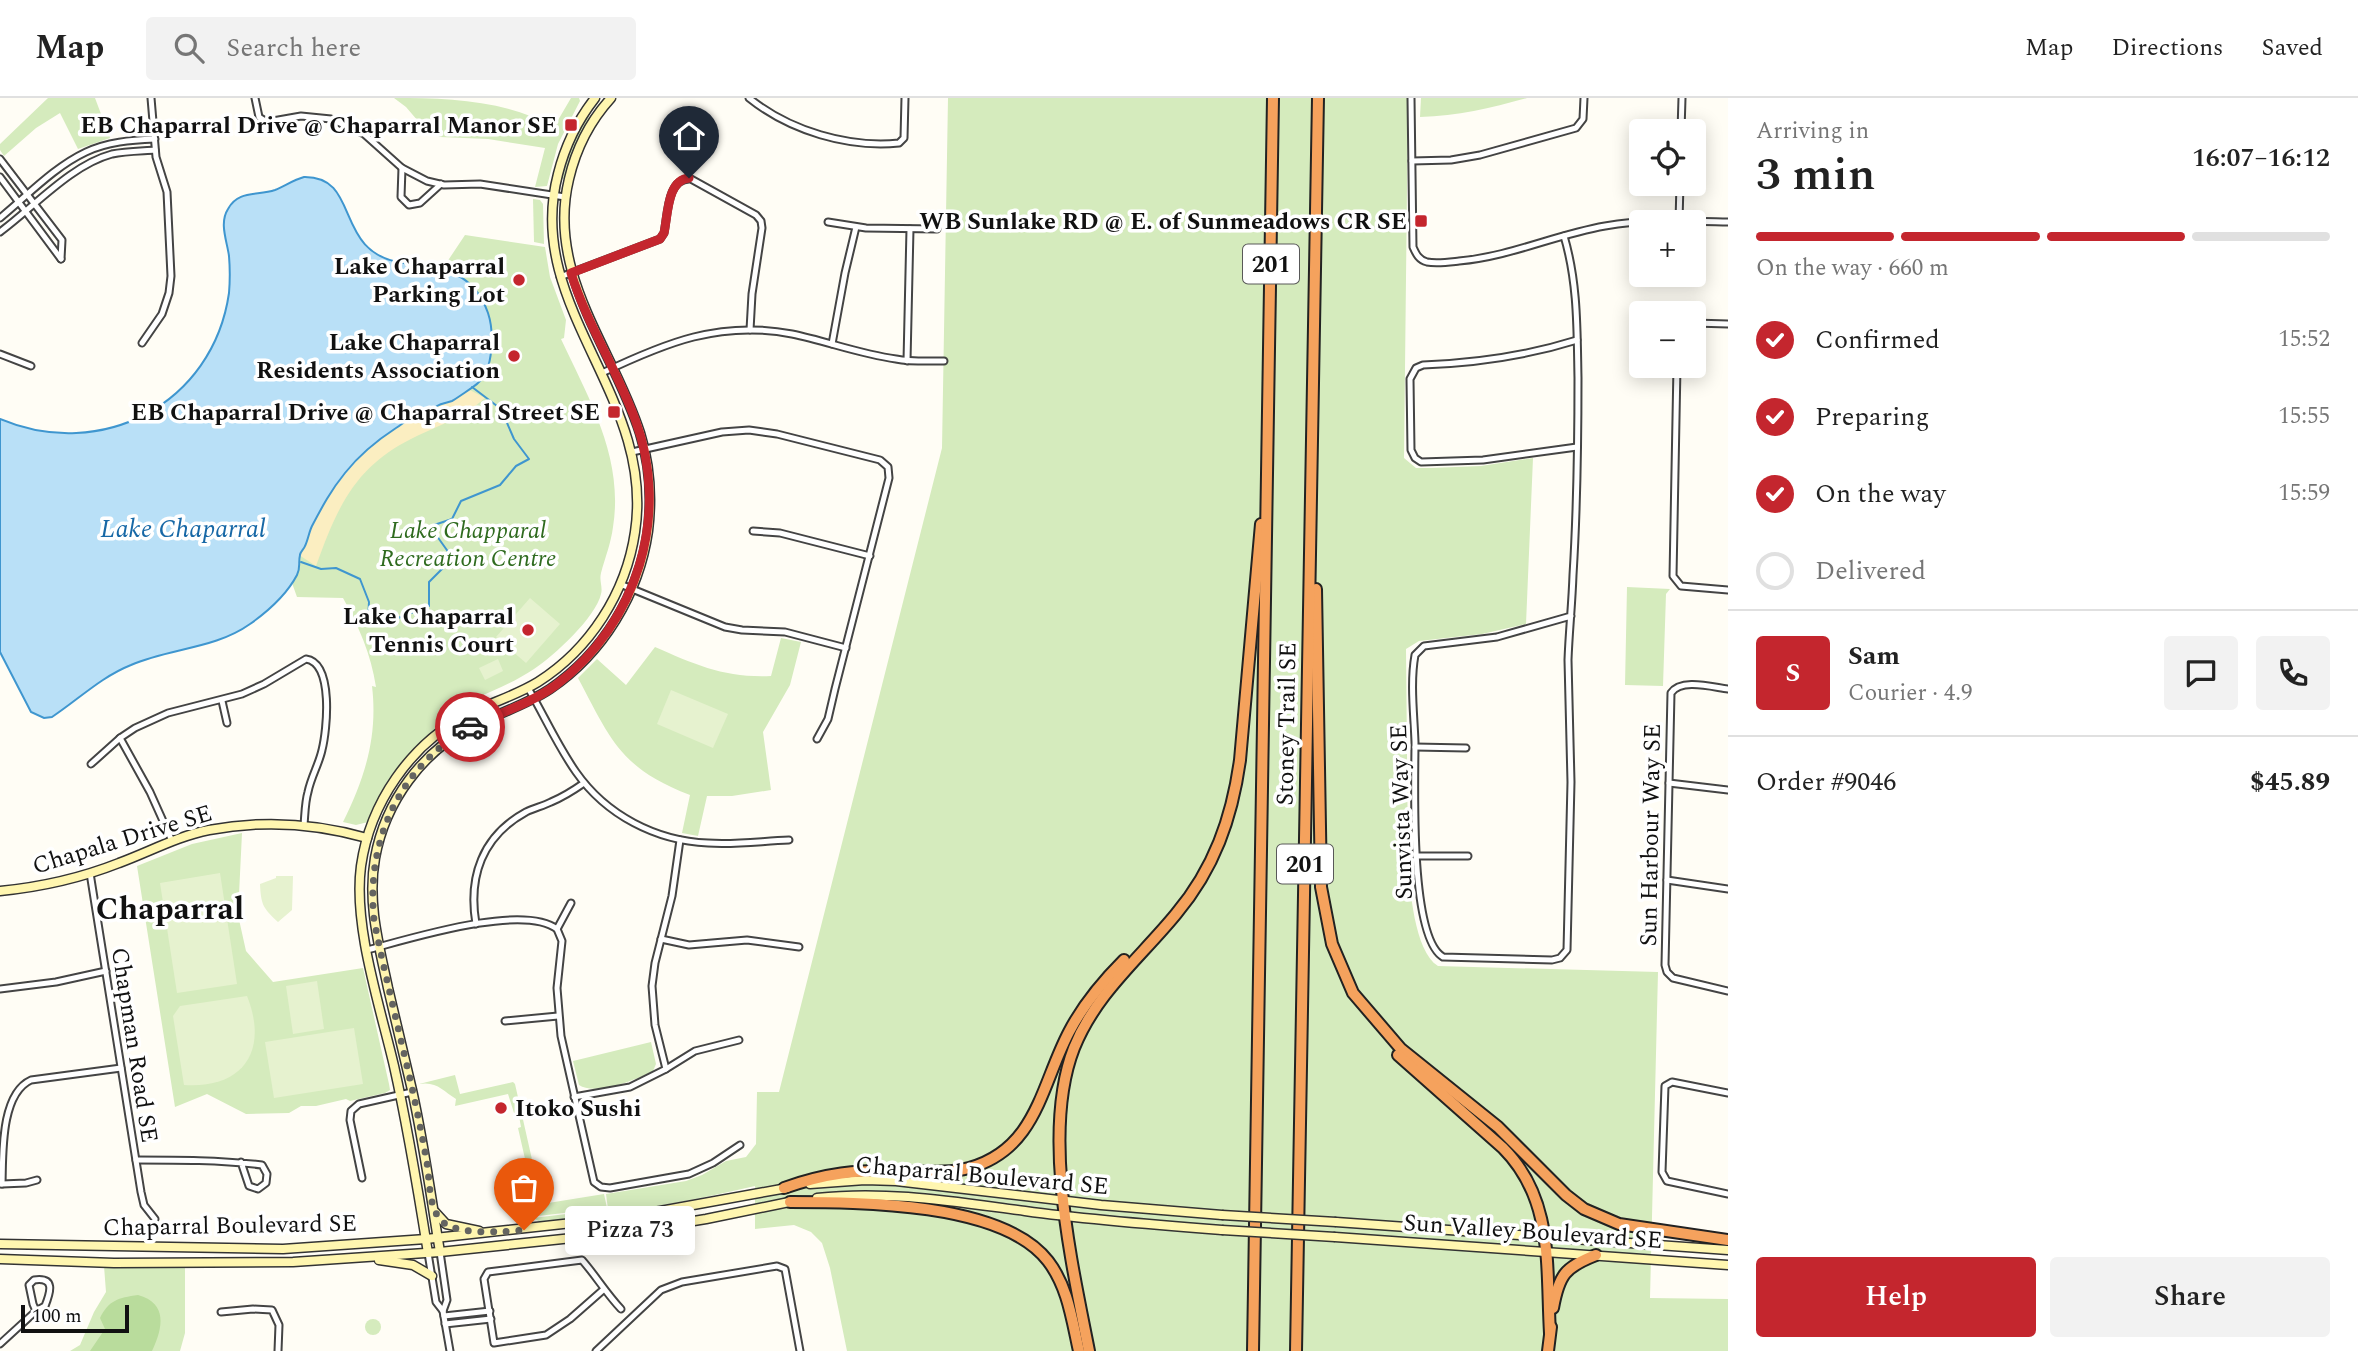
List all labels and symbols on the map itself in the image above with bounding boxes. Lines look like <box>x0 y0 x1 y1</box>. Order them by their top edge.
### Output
pin <box>659 106 719 178</box>
place label: EB Chaparral Drive @ Chaparral Manor SE <box>80 108 557 144</box>
marker: EB Chaparral Drive @ Chaparral Manor SE <box>563 117 579 133</box>
place label: WB Sunlake RD @ E. of Sunmeadows CR SE <box>919 204 1407 240</box>
marker: WB Sunlake RD @ E. of Sunmeadows CR SE <box>1413 213 1429 229</box>
road number: 201 <box>1243 244 1299 284</box>
place label: Lake Chaparral Parking Lot <box>334 249 505 313</box>
marker: Lake Chaparral Parking Lot <box>511 272 527 288</box>
place label: Lake Chaparral Residents Association <box>256 325 500 389</box>
marker: Lake Chaparral Residents Association <box>506 348 522 364</box>
place label: EB Chaparral Drive @ Chaparral Street SE <box>131 395 600 431</box>
marker: EB Chaparral Drive @ Chaparral Street SE <box>606 404 622 420</box>
water label: Lake Chaparral <box>100 509 266 549</box>
park label: Lake Chapparal Recreation Centre <box>380 513 556 577</box>
place label: Lake Chaparral Tennis Court <box>343 599 514 663</box>
marker: Lake Chaparral Tennis Court <box>520 622 536 638</box>
street label: Stoney Trail SE <box>1268 642 1306 806</box>
courier <box>435 692 505 762</box>
street label: Sunvista Way SE <box>1381 723 1423 901</box>
street label: Sun Harbour Way SE <box>1631 723 1671 947</box>
street label: Chapala Drive SE <box>28 796 217 884</box>
road number: 201 <box>1277 844 1333 884</box>
district label: Chaparral <box>96 885 244 934</box>
street label: Chapman Road SE <box>101 945 167 1145</box>
place label: Itoko Sushi <box>515 1091 641 1127</box>
marker: Itoko Sushi <box>493 1100 509 1116</box>
street label: Chaparral Boulevard SE <box>854 1147 1110 1205</box>
pin <box>494 1158 554 1230</box>
street label: Sun Valley Boulevard SE <box>1402 1205 1664 1259</box>
street label: Chaparral Boulevard SE <box>103 1206 357 1246</box>
callout: Pizza 73 <box>566 1206 696 1254</box>
scale bar <box>21 1302 130 1334</box>

